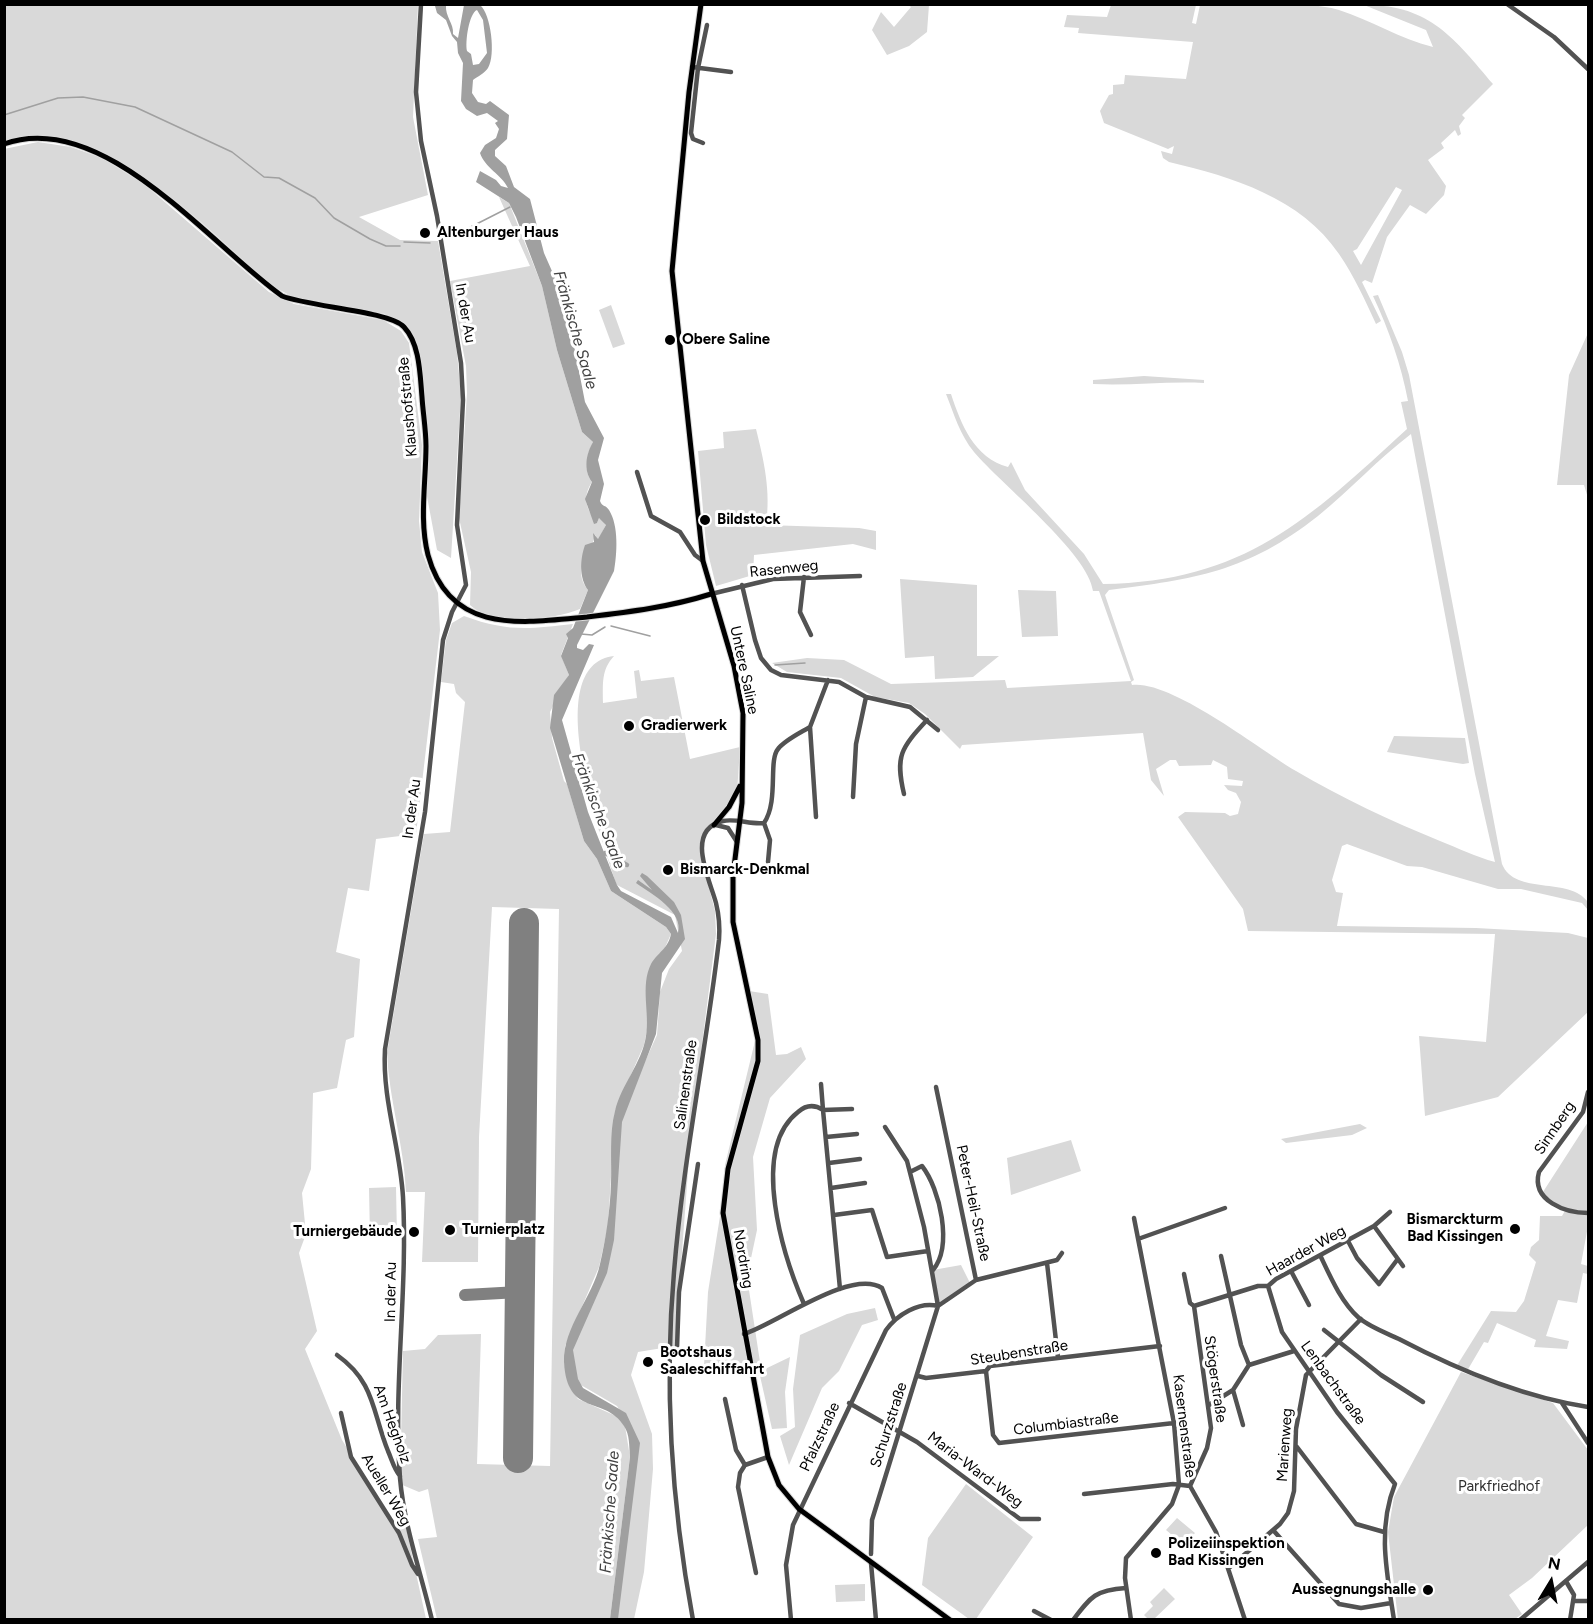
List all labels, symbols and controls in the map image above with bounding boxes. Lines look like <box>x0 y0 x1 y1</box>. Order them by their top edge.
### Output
place label: Altenburger Haus <box>437 224 559 242</box>
marker: Altenburger Haus <box>418 226 432 240</box>
water label: Fränkische Saale <box>549 268 601 392</box>
street label: In der Au <box>451 282 479 344</box>
place label: Obere Saline <box>682 331 770 349</box>
marker: Obere Saline <box>663 333 677 347</box>
street label: Klaushofstraße <box>395 356 421 458</box>
place label: Bildstock <box>717 511 781 529</box>
marker: Bildstock <box>698 513 712 527</box>
street label: Rasenweg <box>749 556 819 582</box>
street label: Untere Saline <box>726 624 762 716</box>
place label: Gradierwerk <box>641 717 727 735</box>
marker: Gradierwerk <box>622 719 636 733</box>
water label: Fränkische Saale <box>567 750 629 872</box>
street label: In der Au <box>399 778 425 840</box>
place label: Bismarck-Denkmal <box>680 861 809 879</box>
marker: Bismarck-Denkmal <box>661 863 675 877</box>
street label: Salinenstraße <box>671 1039 701 1131</box>
street label: Sinnberg <box>1531 1098 1579 1158</box>
street label: Peter-Heil-Straße <box>952 1143 994 1263</box>
place label: Bismarckturm Bad Kissingen <box>1407 1211 1503 1246</box>
place label: Turnierplatz <box>462 1221 545 1239</box>
street label: Haarder Weg <box>1263 1222 1349 1280</box>
marker: Bismarckturm Bad Kissingen <box>1508 1222 1522 1236</box>
place label: Turniergebäude <box>293 1223 402 1241</box>
marker: Turnierplatz <box>443 1223 457 1237</box>
marker: Turniergebäude <box>407 1225 421 1239</box>
street label: Nordring <box>729 1228 757 1290</box>
street label: In der Au <box>381 1262 401 1322</box>
street label: Stögerstraße <box>1200 1334 1230 1424</box>
street label: Steubenstraße <box>969 1336 1069 1370</box>
street label: Lenbachstraße <box>1297 1338 1369 1428</box>
place label: Bootshaus Saaleschiffahrt <box>660 1344 765 1379</box>
marker: Bootshaus Saaleschiffahrt <box>641 1355 655 1369</box>
street label: Kasernenstraße <box>1169 1373 1199 1479</box>
street label: Schurzstraße <box>867 1380 911 1470</box>
street label: Am Hegholz <box>369 1382 415 1466</box>
street label: Pfalzstraße <box>796 1399 844 1475</box>
street label: Marienweg <box>1273 1408 1297 1482</box>
street label: Columbiastraße <box>1012 1409 1120 1439</box>
street label: Maria-Ward-Weg <box>924 1428 1026 1512</box>
water label: Fränkische Saale <box>596 1450 624 1574</box>
street label: Aueller Weg <box>357 1451 415 1529</box>
park label: Parkfriedhof <box>1458 1478 1540 1496</box>
place label: Polizeiinspektion Bad Kissingen <box>1168 1535 1285 1570</box>
marker: Polizeiinspektion Bad Kissingen <box>1149 1546 1163 1560</box>
north arrow <box>1521 1552 1581 1612</box>
text: N <box>1546 1553 1562 1574</box>
place label: Aussegnungshalle <box>1292 1581 1416 1599</box>
marker: Aussegnungshalle <box>1421 1583 1435 1597</box>

